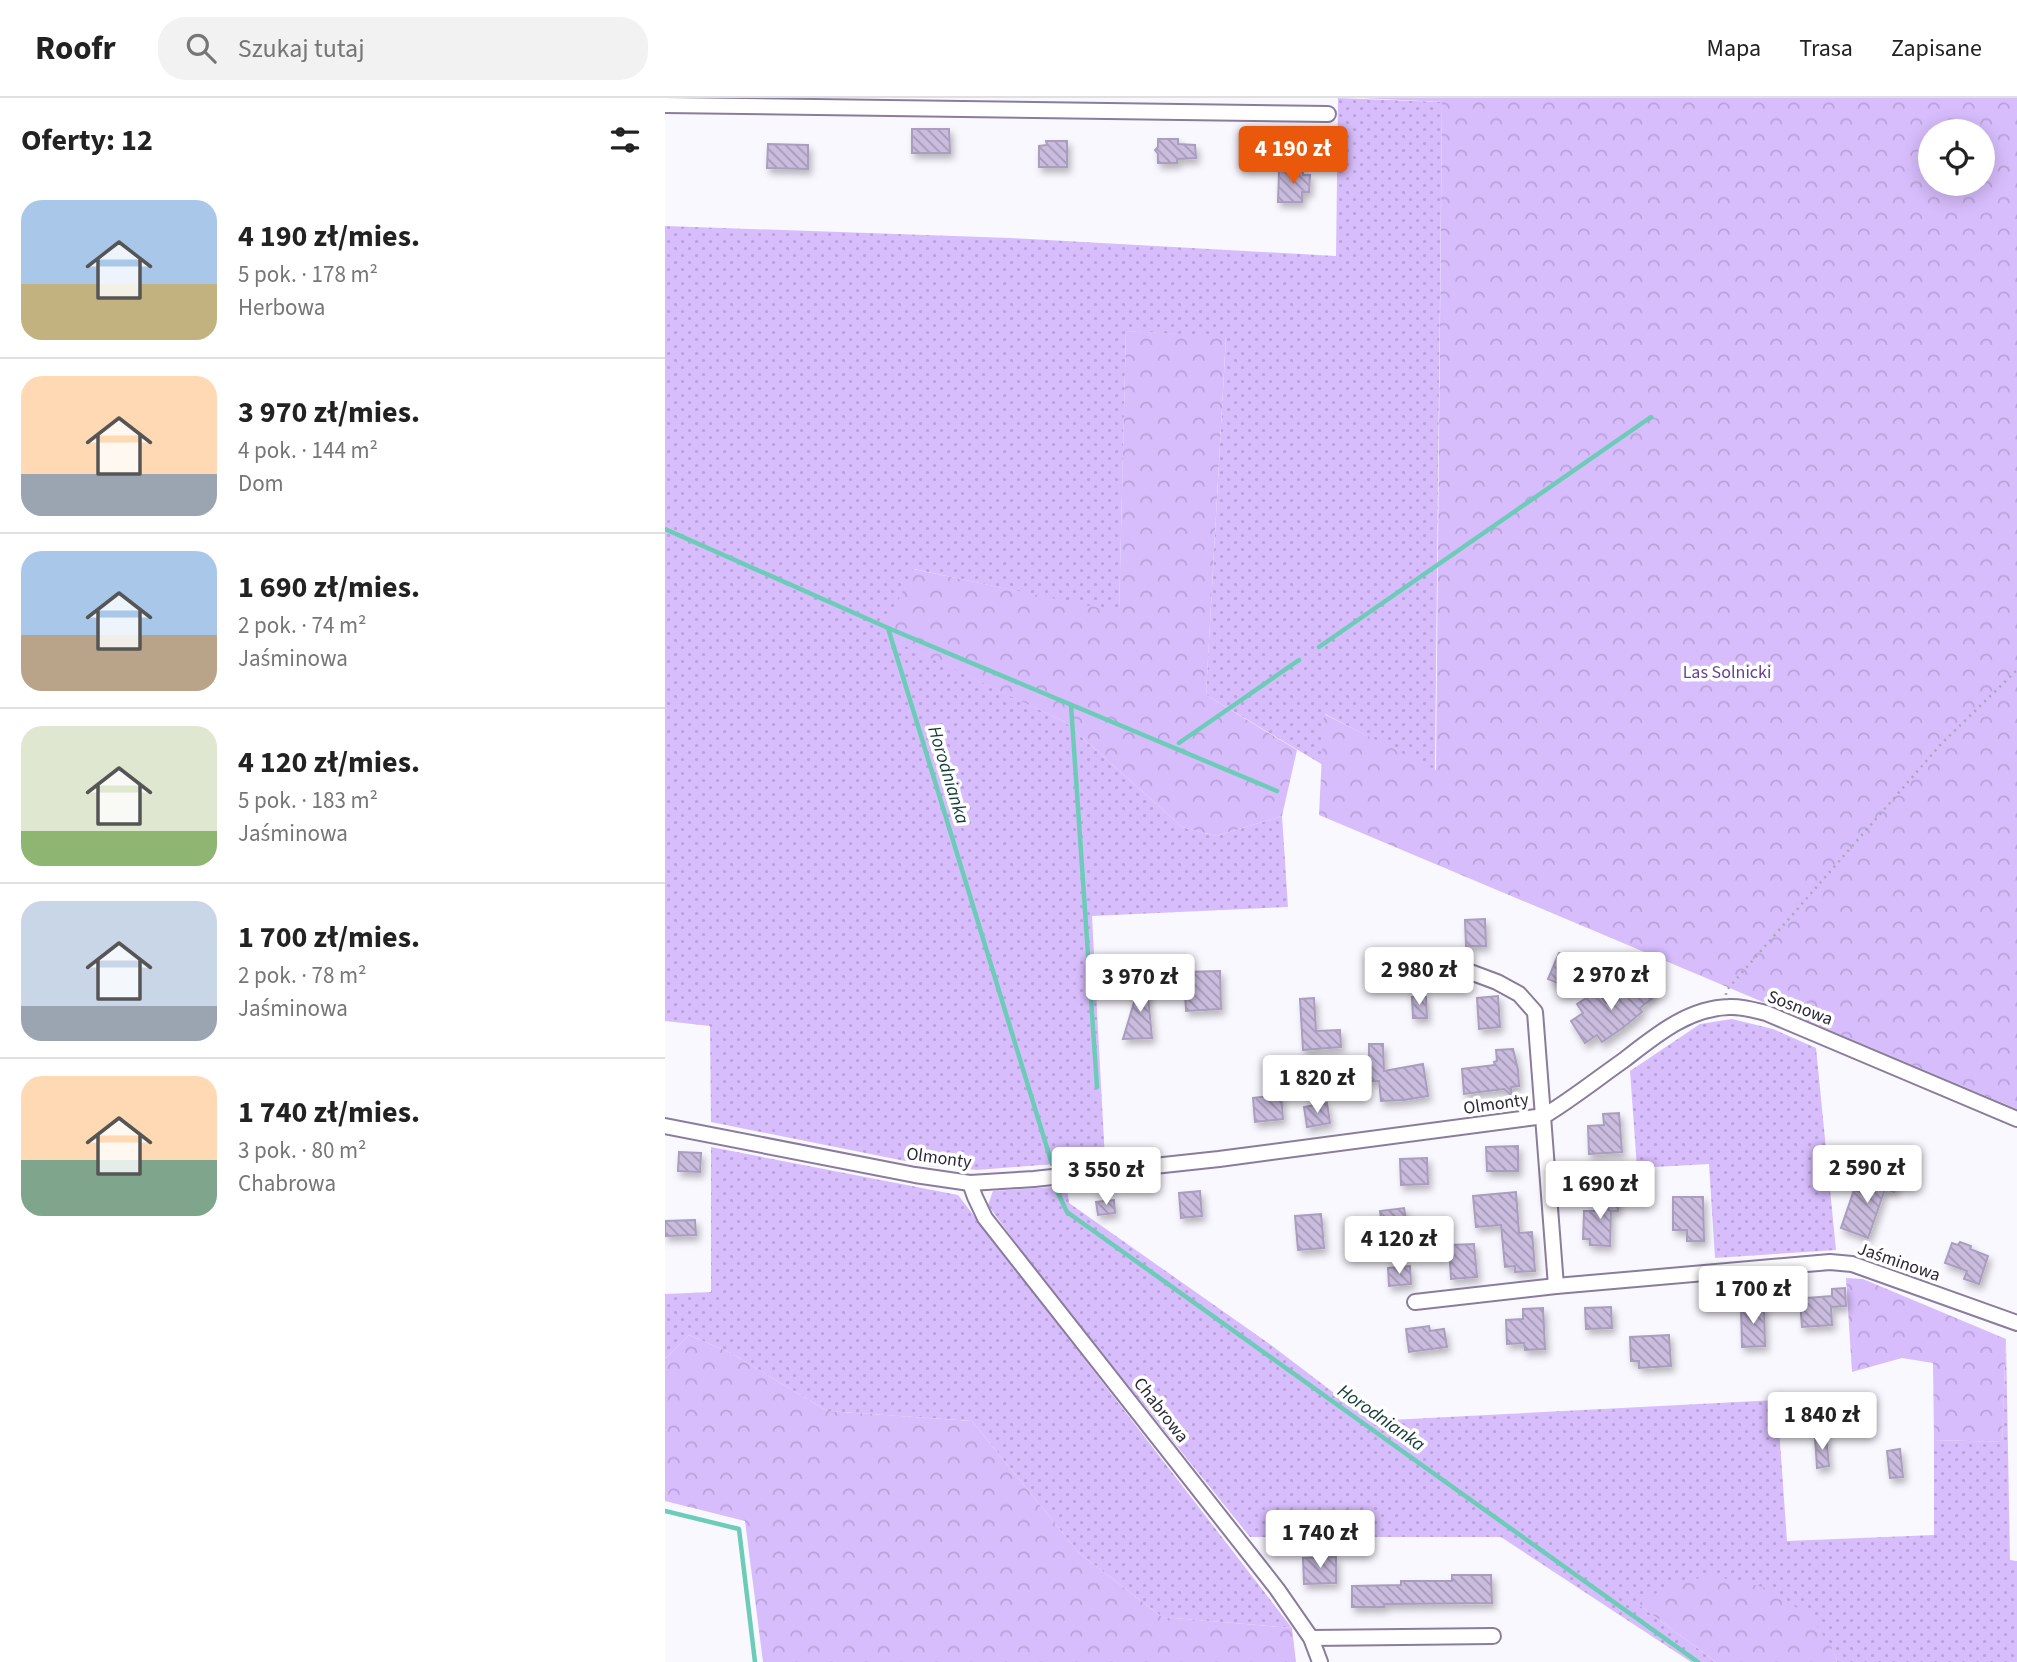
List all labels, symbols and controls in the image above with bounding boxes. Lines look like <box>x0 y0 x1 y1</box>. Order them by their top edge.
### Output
search box <box>158 17 648 80</box>
text: Roofr <box>35 25 116 72</box>
icon: search <box>182 29 220 67</box>
text: Szukaj tutaj <box>238 30 365 67</box>
text: Mapa <box>1707 31 1761 66</box>
text: Trasa <box>1799 31 1853 66</box>
text: Zapisane <box>1891 31 1982 66</box>
text: Oferty: 12 <box>21 119 153 162</box>
map controls <box>1918 119 1995 196</box>
button: locate <box>1918 119 1995 196</box>
icon: filters <box>606 121 644 159</box>
pin: 4 190 zł <box>1221 126 1365 186</box>
text: 4 190 zł <box>1255 132 1331 165</box>
text: 4 190 zł/mies. <box>238 215 420 258</box>
icon: home <box>77 228 161 312</box>
text: 5 pok. · 178 m² <box>238 258 378 291</box>
text: Herbowa <box>238 291 325 324</box>
text: 3 970 zł/mies. <box>238 391 420 434</box>
icon: home <box>77 404 161 488</box>
text: 4 pok. · 144 m² <box>238 434 378 467</box>
text: Dom <box>238 467 284 500</box>
text: 1 690 zł/mies. <box>238 566 420 609</box>
icon: home <box>77 579 161 663</box>
text: 2 pok. · 74 m² <box>238 609 367 642</box>
text: Jaśminowa <box>238 642 348 675</box>
park label: Las Solnicki <box>1683 660 1771 685</box>
water label: Horodnianka <box>920 723 976 827</box>
text: 4 120 zł/mies. <box>238 741 420 784</box>
icon: home <box>77 754 161 838</box>
text: 5 pok. · 183 m² <box>238 784 378 817</box>
text: Jaśminowa <box>238 817 348 850</box>
text: 1 700 zł/mies. <box>238 916 420 959</box>
icon: home <box>77 929 161 1013</box>
pin: 2 980 zł <box>1347 948 1491 1007</box>
text: 2 980 zł <box>1381 953 1457 986</box>
pin: 2 970 zł <box>1539 953 1683 1012</box>
pin: 3 970 zł <box>1068 954 1212 1014</box>
text: 2 970 zł <box>1573 958 1649 991</box>
text: 2 pok. · 78 m² <box>238 959 367 992</box>
text: 3 970 zł <box>1102 960 1178 993</box>
street label: Sosnowa <box>1764 984 1836 1032</box>
text: Jaśminowa <box>238 992 348 1025</box>
pin: 1 820 zł <box>1245 1056 1389 1115</box>
text: 1 820 zł <box>1279 1061 1355 1094</box>
street label: Olmonty <box>1462 1087 1531 1121</box>
text: 1 740 zł/mies. <box>238 1091 420 1134</box>
icon: home <box>77 1104 161 1188</box>
text: 3 pok. · 80 m² <box>238 1134 367 1167</box>
street label: Olmonty <box>905 1141 974 1175</box>
pin: 2 590 zł <box>1795 1146 1939 1205</box>
pin: 3 550 zł <box>1034 1148 1178 1207</box>
text: 2 590 zł <box>1829 1151 1905 1184</box>
text: 3 550 zł <box>1068 1153 1144 1186</box>
pin: 1 690 zł <box>1528 1162 1672 1221</box>
text: Chabrowa <box>238 1167 336 1200</box>
text: 1 690 zł <box>1562 1167 1638 1200</box>
pin: 4 120 zł <box>1327 1216 1471 1276</box>
text: 4 120 zł <box>1361 1222 1437 1255</box>
street label: Jaśminowa <box>1854 1236 1944 1288</box>
pin: 1 700 zł <box>1681 1266 1825 1326</box>
text: 1 700 zł <box>1715 1272 1791 1305</box>
street label: Chabrowa <box>1128 1372 1194 1448</box>
water label: Horodnianka <box>1332 1378 1430 1458</box>
pin: 1 840 zł <box>1750 1392 1894 1452</box>
text: 1 840 zł <box>1784 1398 1860 1431</box>
pin: 1 740 zł <box>1248 1510 1392 1570</box>
text: 1 740 zł <box>1282 1516 1358 1549</box>

